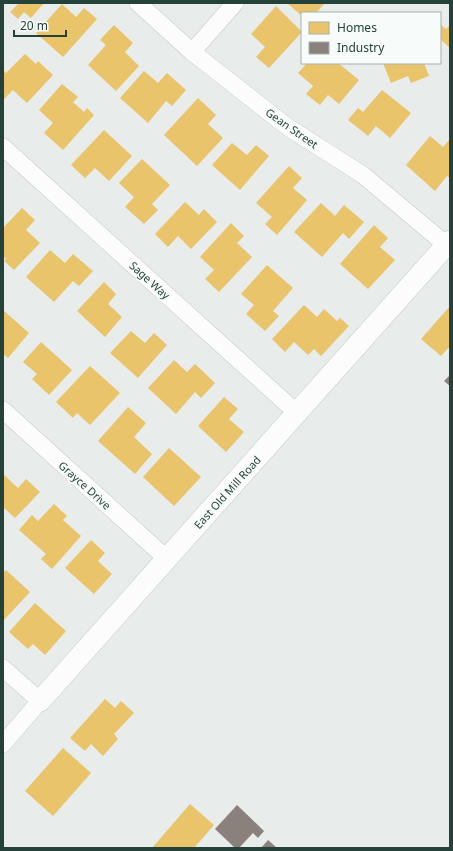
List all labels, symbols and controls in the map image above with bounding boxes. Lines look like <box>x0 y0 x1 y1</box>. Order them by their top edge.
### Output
scale bar <box>14 12 66 38</box>
legend <box>301 12 441 64</box>
text: 20 m <box>20 17 48 34</box>
text: Homes <box>337 19 377 36</box>
text: Industry <box>337 39 385 56</box>
street label: Gean Street <box>263 104 321 152</box>
street label: Sage Way <box>126 258 174 303</box>
street label: East Old Mill Road <box>190 452 264 532</box>
street label: Grayce Drive <box>56 457 114 513</box>

